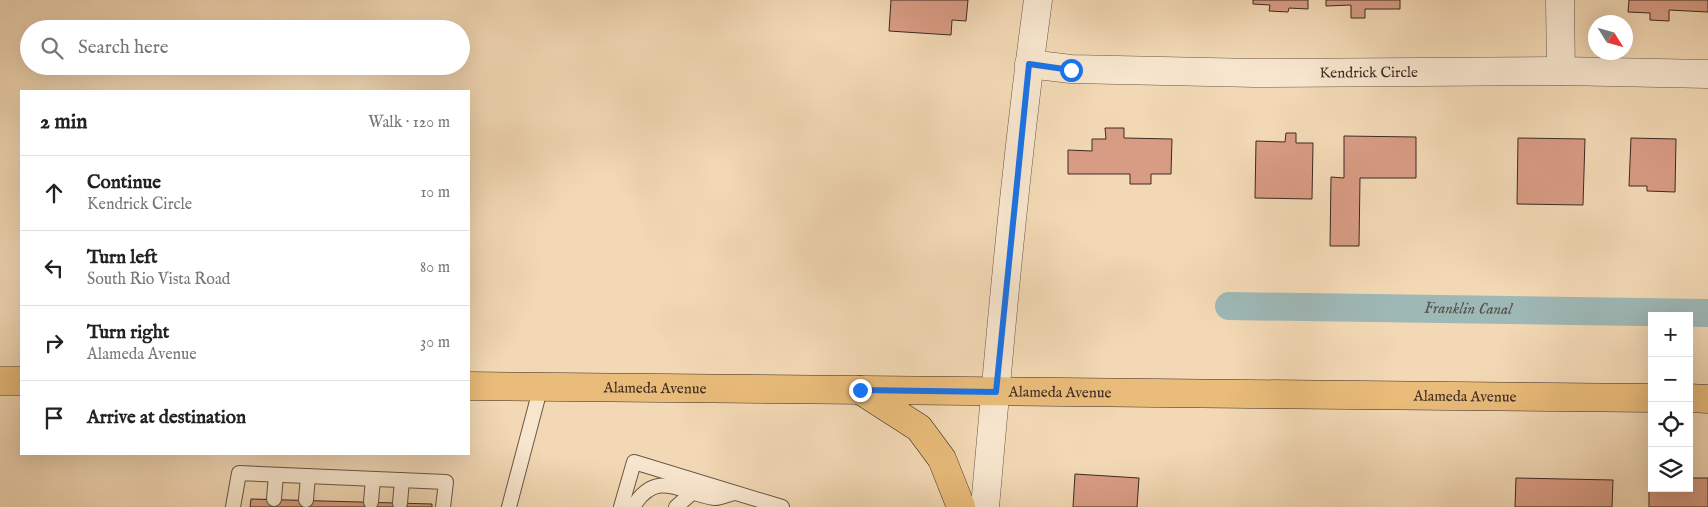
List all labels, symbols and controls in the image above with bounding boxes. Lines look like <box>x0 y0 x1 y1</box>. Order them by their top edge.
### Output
north arrow <box>1588 15 1633 60</box>
search box <box>20 20 470 75</box>
icon: search <box>38 34 66 62</box>
text: Search here <box>78 36 169 60</box>
route start <box>1060 59 1083 82</box>
street label: Kendrick Circle <box>1319 62 1418 82</box>
text: 2 min <box>40 109 87 136</box>
text: Walk · 120 m <box>368 113 450 133</box>
text: Continue <box>87 171 161 195</box>
icon: ahead <box>40 179 68 207</box>
text: 10 m <box>420 183 450 203</box>
text: Kendrick Circle <box>87 195 192 215</box>
text: Turn left <box>87 246 158 270</box>
icon: left <box>40 254 68 282</box>
text: 80 m <box>420 258 450 278</box>
text: South Rio Vista Road <box>87 270 230 290</box>
water label: Franklin Canal <box>1424 299 1513 320</box>
map controls <box>1648 312 1693 492</box>
button: + <box>1648 312 1693 357</box>
text: Turn right <box>87 321 169 345</box>
icon: right <box>40 329 68 357</box>
text: 30 m <box>420 333 450 353</box>
text: Alameda Avenue <box>87 345 197 365</box>
button: − <box>1648 357 1693 402</box>
street label: Alameda Avenue <box>602 378 707 398</box>
route end <box>849 379 872 402</box>
street label: Alameda Avenue <box>1007 382 1112 402</box>
street label: Alameda Avenue <box>1412 386 1517 406</box>
button: locate <box>1648 402 1693 447</box>
icon: arrive <box>40 404 68 432</box>
text: Arrive at destination <box>87 406 246 430</box>
button: layers <box>1648 447 1693 492</box>

